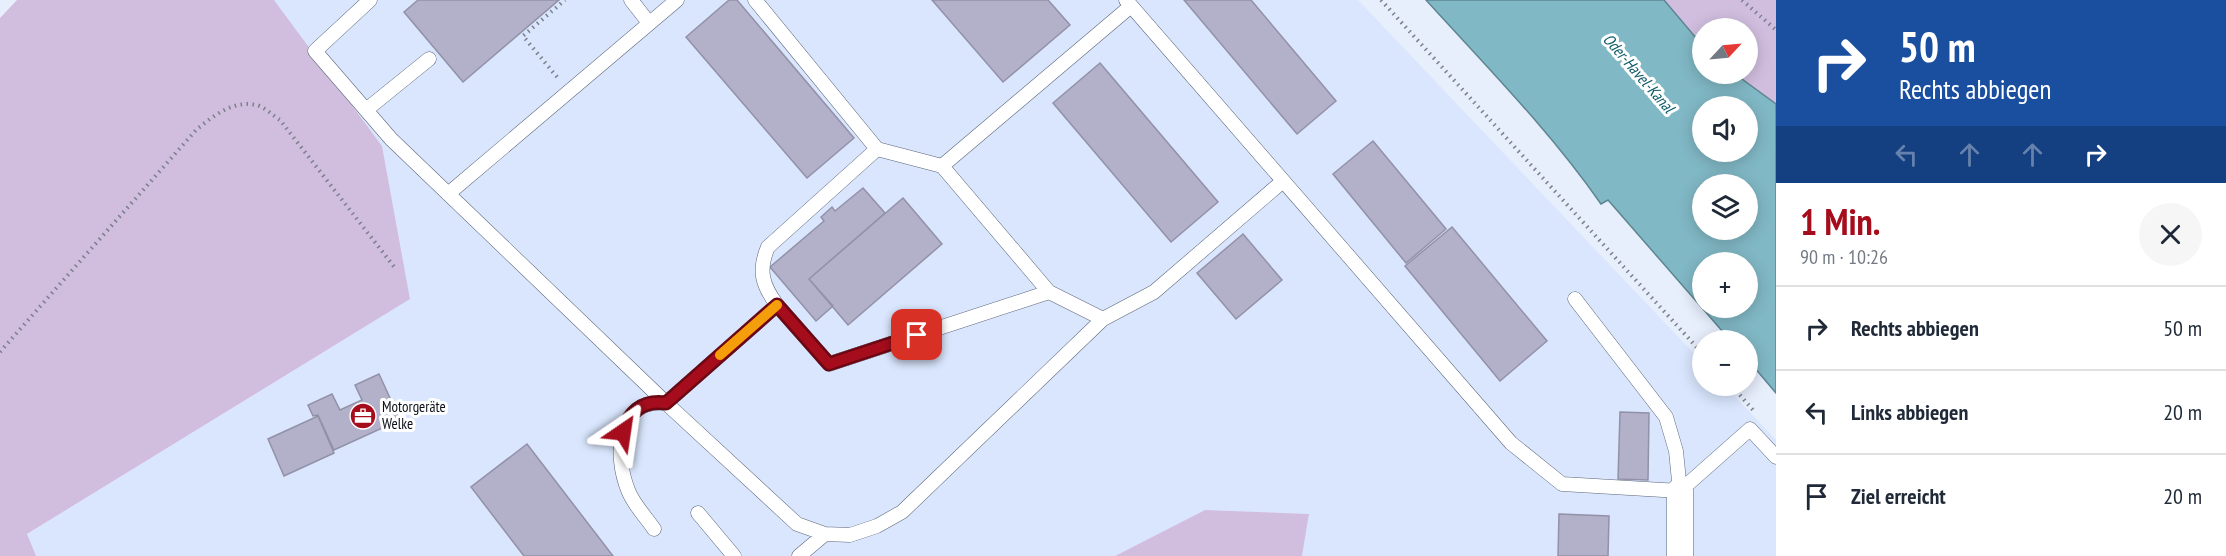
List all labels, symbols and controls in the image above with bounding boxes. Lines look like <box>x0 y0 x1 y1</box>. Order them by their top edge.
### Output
north arrow <box>1692 18 1758 84</box>
map controls <box>1692 18 1758 396</box>
text: 50 m <box>1899 19 1976 74</box>
icon: right <box>1800 24 1878 102</box>
water label: Oder-Havel-Kanal <box>1599 29 1680 118</box>
text: Rechts abbiegen <box>1899 72 2051 106</box>
button: sound <box>1692 96 1758 162</box>
icon: left <box>1890 138 1923 171</box>
icon: ahead <box>1953 138 1986 171</box>
icon: ahead <box>2016 138 2049 171</box>
icon: right <box>2079 138 2112 171</box>
button: layers <box>1692 174 1758 240</box>
text: 1 Min. <box>1800 198 1880 245</box>
button: close <box>2139 203 2202 266</box>
text: 90 m · 10:26 <box>1800 244 1888 270</box>
button: + <box>1692 252 1758 318</box>
pin <box>891 309 942 360</box>
icon: right <box>1800 312 1833 345</box>
text: Rechts abbiegen <box>1851 314 1979 342</box>
text: 50 m <box>2163 314 2202 342</box>
icon: arrive <box>900 318 933 351</box>
button: − <box>1692 330 1758 396</box>
icon: left <box>1800 396 1833 429</box>
place label: Motorgeräte Welke <box>382 397 446 433</box>
text: Links abbiegen <box>1851 398 1968 426</box>
text: 20 m <box>2163 398 2202 426</box>
position arrow <box>591 400 655 464</box>
office icon: Motorgeräte Welke <box>348 401 378 431</box>
icon: arrive <box>1800 480 1833 513</box>
text: Ziel erreicht <box>1851 482 1946 510</box>
text: 20 m <box>2163 482 2202 510</box>

